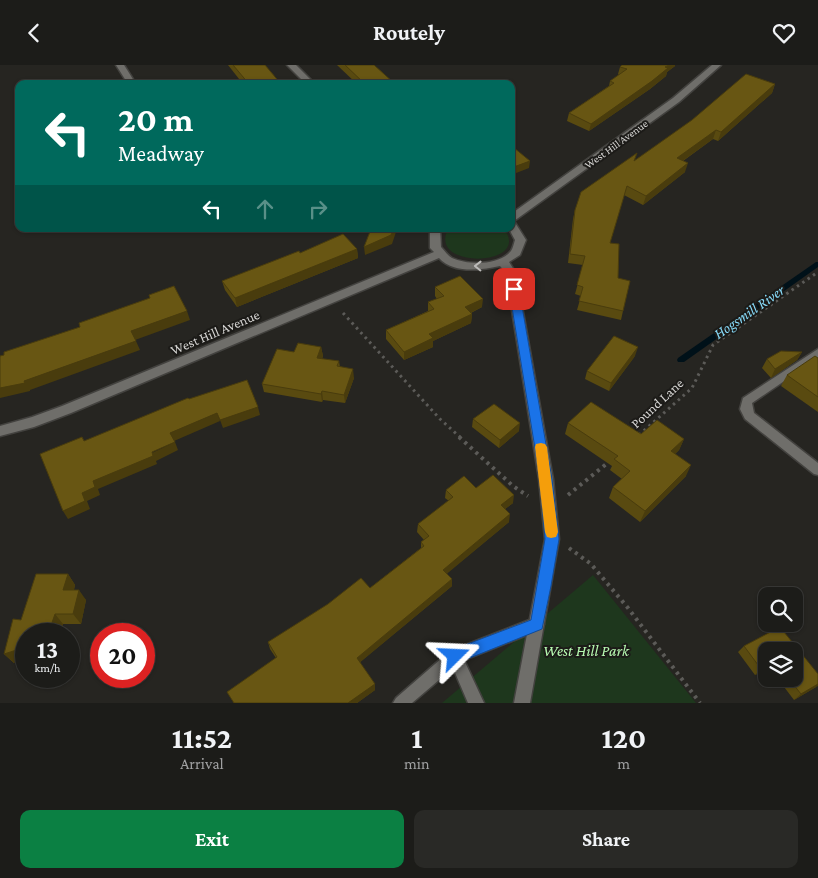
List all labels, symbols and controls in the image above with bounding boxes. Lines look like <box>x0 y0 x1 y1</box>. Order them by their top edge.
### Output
icon: back <box>20 19 48 47</box>
icon: heart <box>770 19 798 47</box>
text: Routely <box>373 20 445 45</box>
icon: left <box>35 100 100 165</box>
text: 20 m <box>118 100 193 139</box>
street label: West Hill Avenue <box>582 117 650 171</box>
text: Meadway <box>118 141 204 166</box>
icon: left <box>198 195 226 223</box>
icon: ahead <box>251 195 279 223</box>
icon: right <box>304 195 332 223</box>
one-way arrow <box>473 261 481 271</box>
pin <box>493 268 535 310</box>
icon: arrive <box>500 275 528 303</box>
water label: Hogsmill River <box>711 281 788 343</box>
street label: West Hill Avenue <box>168 306 262 358</box>
street label: Pound Lane <box>627 375 687 431</box>
map controls <box>758 587 803 687</box>
button: search <box>758 587 803 632</box>
speed limit sign: 20 <box>90 623 155 688</box>
position arrow <box>428 629 480 681</box>
text: 13 <box>37 636 58 663</box>
park label: West Hill Park <box>543 642 630 659</box>
button: layers <box>758 642 803 687</box>
text: km/h <box>35 661 60 675</box>
text: 11:52 <box>172 721 232 754</box>
text: 1 <box>411 721 422 754</box>
text: 120 <box>601 721 646 754</box>
text: Arrival <box>180 755 224 772</box>
text: min <box>404 755 430 772</box>
text: m <box>617 755 630 772</box>
button: Exit <box>20 810 404 868</box>
button: Share <box>414 810 798 868</box>

